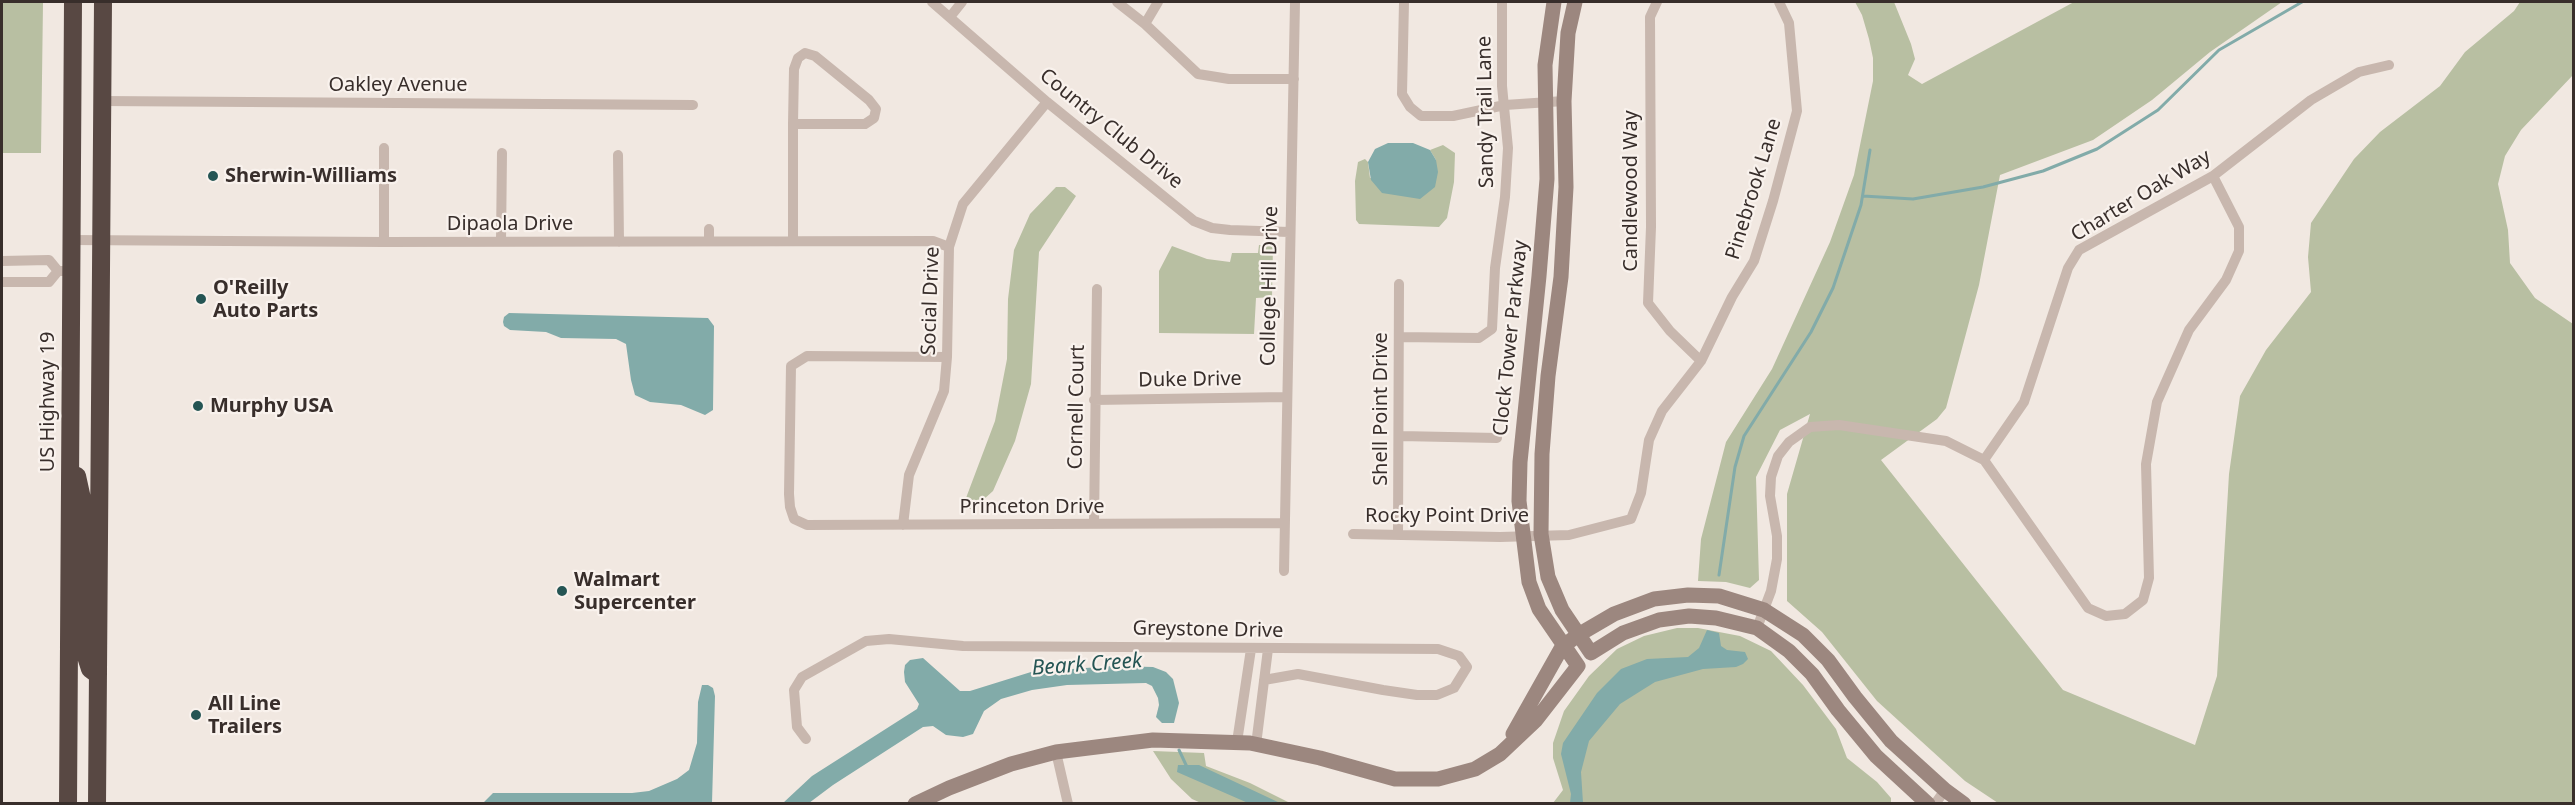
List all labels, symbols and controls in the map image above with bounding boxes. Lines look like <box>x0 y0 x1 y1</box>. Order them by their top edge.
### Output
street label: Sandy Trail Lane <box>1473 36 1499 188</box>
street label: Country Club Drive <box>1034 64 1188 194</box>
street label: Oakley Avenue <box>328 73 468 97</box>
street label: Candlewood Way <box>1619 110 1643 272</box>
street label: Pinebrook Lane <box>1721 115 1787 263</box>
street label: Charter Oak Way <box>2067 145 2215 247</box>
place label: Sherwin-Williams <box>225 164 397 188</box>
marker: Sherwin-Williams <box>206 169 220 183</box>
street label: College Hill Drive <box>1257 206 1283 366</box>
street label: Dipaola Drive <box>447 212 573 236</box>
street label: Clock Tower Parkway <box>1489 239 1533 437</box>
street label: Social Drive <box>917 246 945 356</box>
place label: O'Reilly Auto Parts <box>213 276 318 323</box>
marker: O'Reilly Auto Parts <box>194 292 208 306</box>
street label: US Highway 19 <box>36 332 60 472</box>
street label: Shell Point Drive <box>1369 332 1393 486</box>
street label: Cornell Court <box>1064 344 1090 470</box>
street label: Duke Drive <box>1138 367 1242 393</box>
place label: Murphy USA <box>210 394 333 418</box>
marker: Murphy USA <box>191 399 205 413</box>
street label: Princeton Drive <box>959 495 1105 519</box>
street label: Rocky Point Drive <box>1365 504 1529 528</box>
place label: Walmart Supercenter <box>574 568 696 615</box>
marker: Walmart Supercenter <box>555 584 569 598</box>
street label: Greystone Drive <box>1132 617 1284 643</box>
water label: Beark Creek <box>1031 649 1143 681</box>
place label: All Line Trailers <box>208 692 282 739</box>
marker: All Line Trailers <box>189 708 203 722</box>

